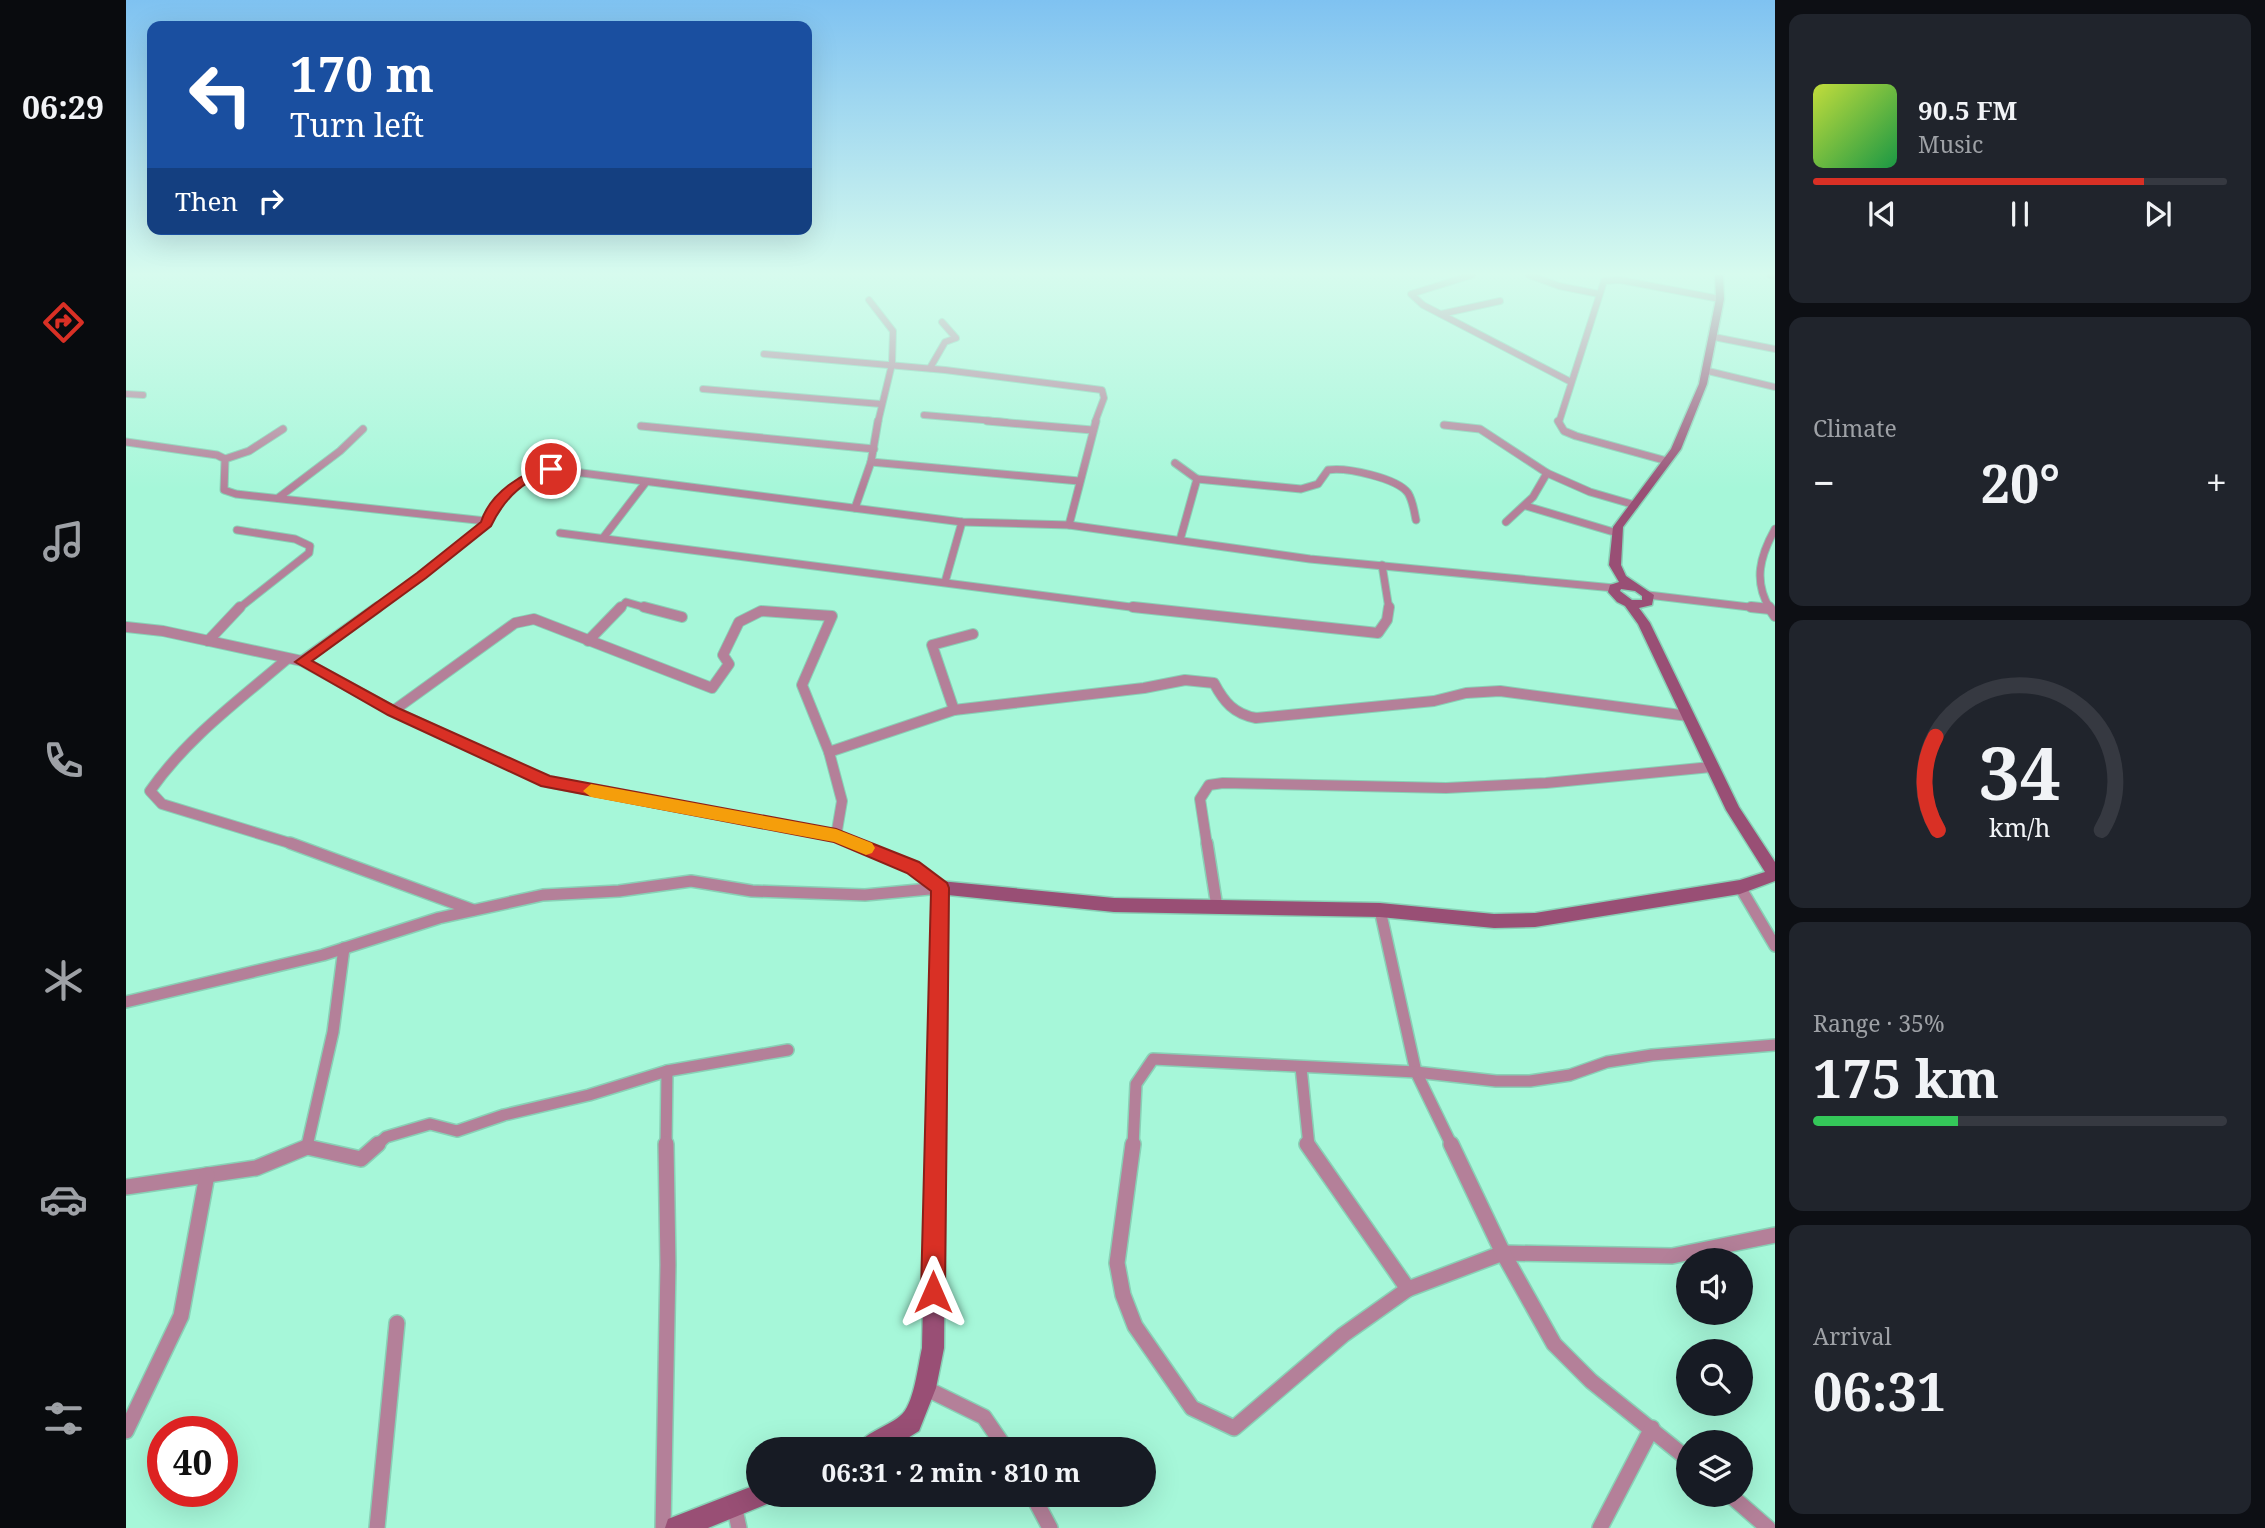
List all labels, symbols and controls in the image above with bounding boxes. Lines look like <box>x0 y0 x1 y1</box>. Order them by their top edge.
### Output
text: 170 m <box>290 40 434 106</box>
icon: left <box>175 49 266 140</box>
text: 06:29 <box>22 85 104 128</box>
text: 90.5 FM <box>1918 92 2017 128</box>
text: Turn left <box>290 103 424 146</box>
text: Music <box>1918 128 1983 160</box>
icon: right <box>252 182 290 220</box>
text: Then <box>175 183 238 219</box>
icon: previous <box>1863 195 1901 233</box>
icon: pause <box>2001 195 2039 233</box>
icon: next <box>2139 195 2177 233</box>
icon: directions <box>39 298 88 347</box>
text: Climate <box>1813 412 1897 444</box>
pin <box>521 439 581 499</box>
text: 20° <box>1981 447 2060 518</box>
icon: arrive <box>532 450 570 488</box>
text: − <box>1813 456 1835 508</box>
text: + <box>2206 456 2227 508</box>
icon: music <box>39 517 88 566</box>
text: 34 <box>1979 722 2061 821</box>
icon: phone <box>39 736 88 785</box>
text: km/h <box>1989 810 2051 844</box>
icon: climate <box>39 956 88 1005</box>
text: Range · 35% <box>1813 1007 1945 1039</box>
text: 175 km <box>1813 1042 1999 1113</box>
icon: car <box>39 1175 88 1224</box>
map controls <box>1676 1248 1753 1507</box>
button: sound <box>1676 1248 1753 1325</box>
position arrow <box>896 1255 970 1329</box>
text: Arrival <box>1813 1320 1892 1352</box>
button: search <box>1676 1339 1753 1416</box>
text: 06:31 <box>1813 1355 1946 1426</box>
icon: filters <box>39 1394 88 1443</box>
speed limit sign: 40 <box>147 1416 238 1507</box>
button: layers <box>1676 1430 1753 1507</box>
text: 06:31 · 2 min · 810 m <box>821 1454 1081 1490</box>

